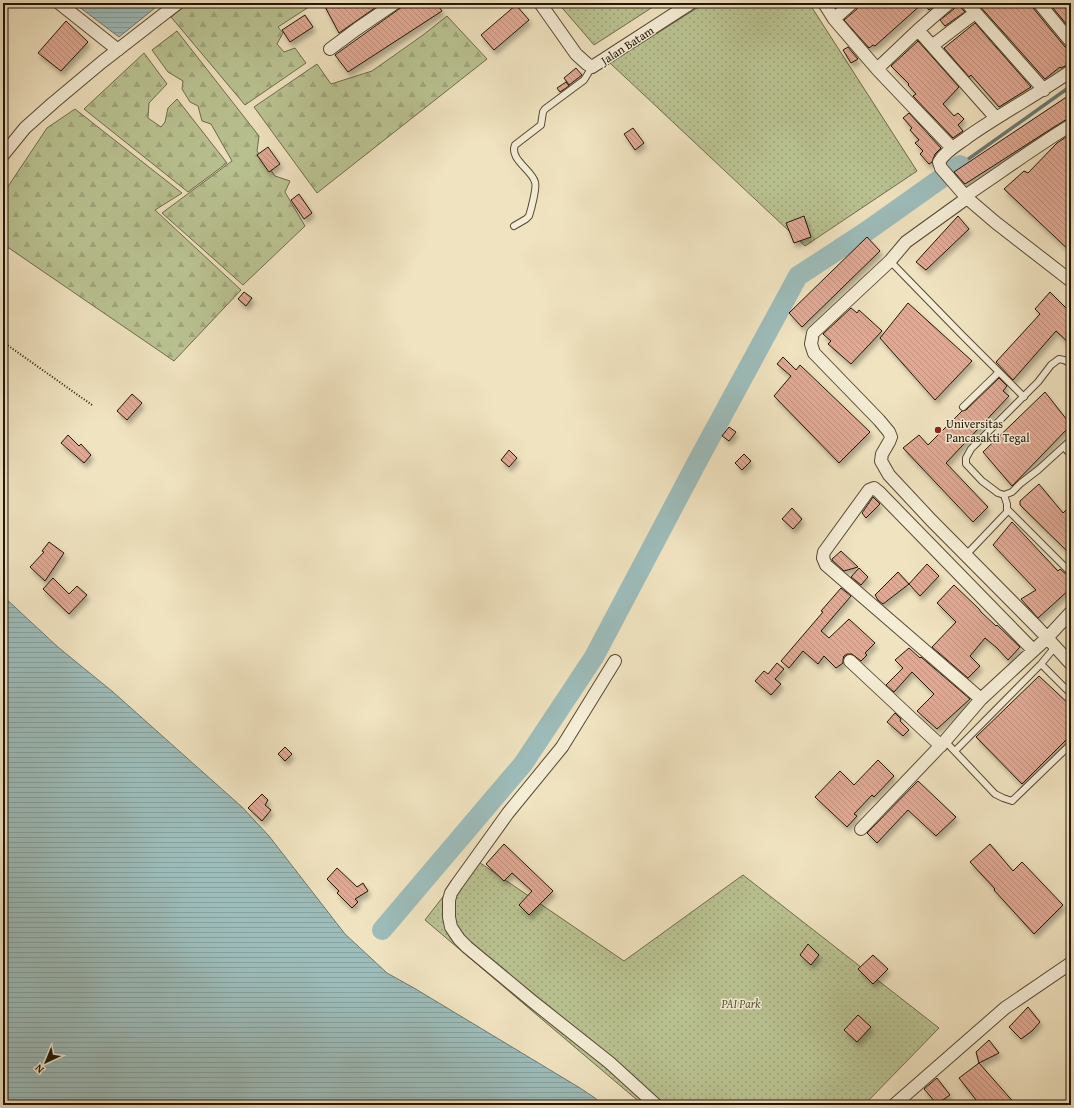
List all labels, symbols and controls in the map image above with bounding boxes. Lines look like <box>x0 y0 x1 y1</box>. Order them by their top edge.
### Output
street label: Jalan Batam <box>596 21 657 70</box>
place label: Universitas Pancasakti Tegal <box>946 415 1030 446</box>
marker: Universitas Pancasakti Tegal <box>933 425 943 435</box>
park label: PAI Park <box>720 995 761 1012</box>
north arrow <box>26 1042 66 1082</box>
text: N <box>30 1060 47 1078</box>

